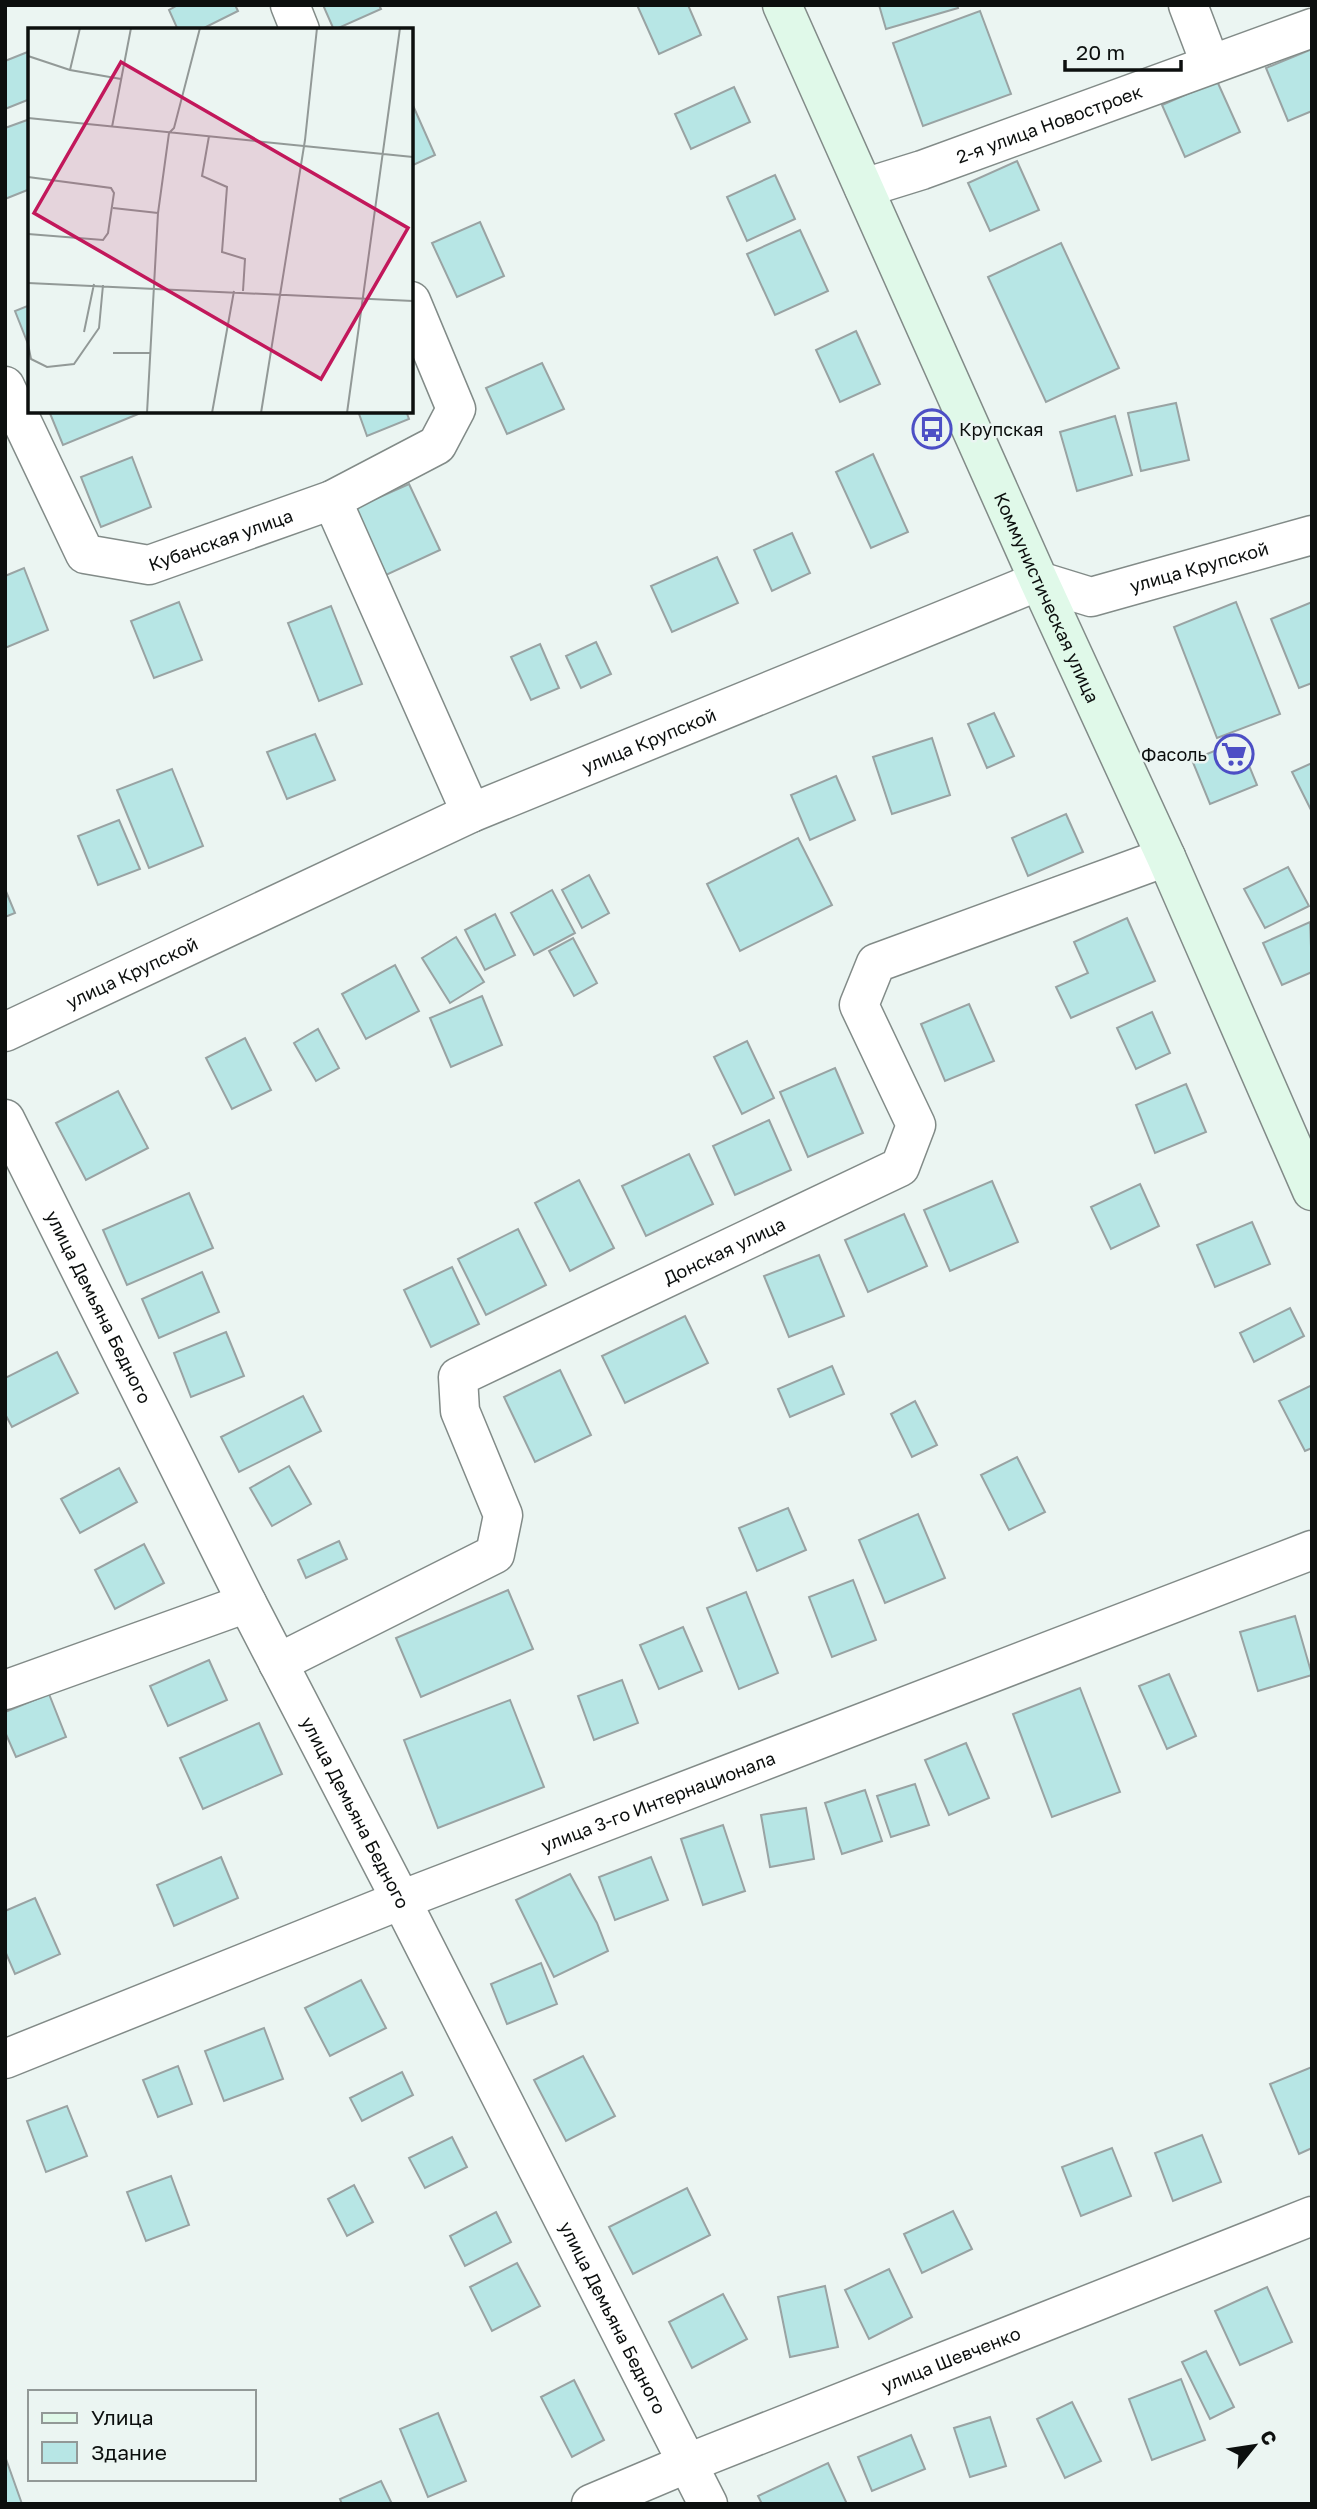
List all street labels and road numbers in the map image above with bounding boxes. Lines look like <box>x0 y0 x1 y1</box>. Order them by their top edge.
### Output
street label: 2-я улица Новостроек <box>953 80 1145 168</box>
street label: Коммунистическая улица <box>990 489 1104 706</box>
street label: Кубанская улица <box>146 504 296 575</box>
street label: улица Крупской <box>1127 537 1271 597</box>
street label: улица Крупской <box>578 703 719 778</box>
street label: улица Крупской <box>62 932 201 1013</box>
street label: улица Демьяна Бедного <box>41 1207 156 1407</box>
street label: Донская улица <box>660 1212 789 1289</box>
street label: улица Демьяна Бедного <box>297 1713 414 1912</box>
street label: улица 3-го Интернационала <box>538 1746 778 1856</box>
street label: улица Демьяна Бедного <box>555 2218 671 2417</box>
street label: улица Шевченко <box>878 2322 1024 2396</box>

